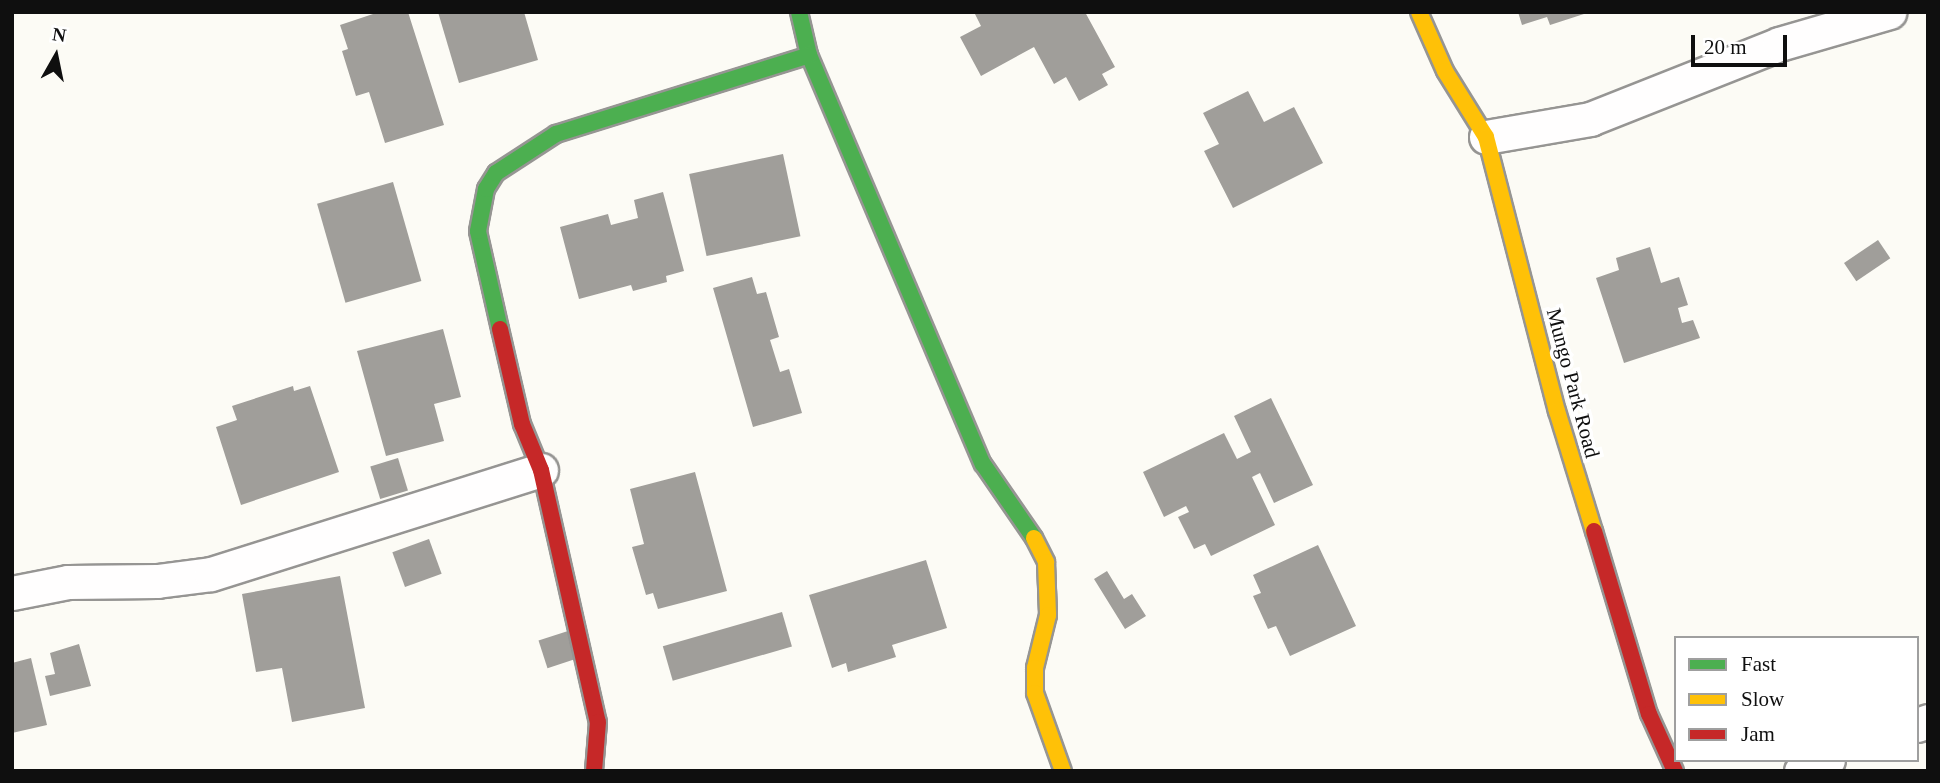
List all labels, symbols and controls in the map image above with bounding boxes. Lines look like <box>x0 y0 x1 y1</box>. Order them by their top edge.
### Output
north arrow <box>21 21 91 91</box>
scale bar <box>1695 21 1791 65</box>
text: N <box>51 23 68 46</box>
text: 20 m <box>1704 35 1747 59</box>
street label: Mungo Park Road <box>1541 305 1605 461</box>
legend <box>1674 636 1919 762</box>
text: Fast <box>1741 652 1776 676</box>
text: Slow <box>1741 687 1784 711</box>
text: Jam <box>1741 722 1775 746</box>

